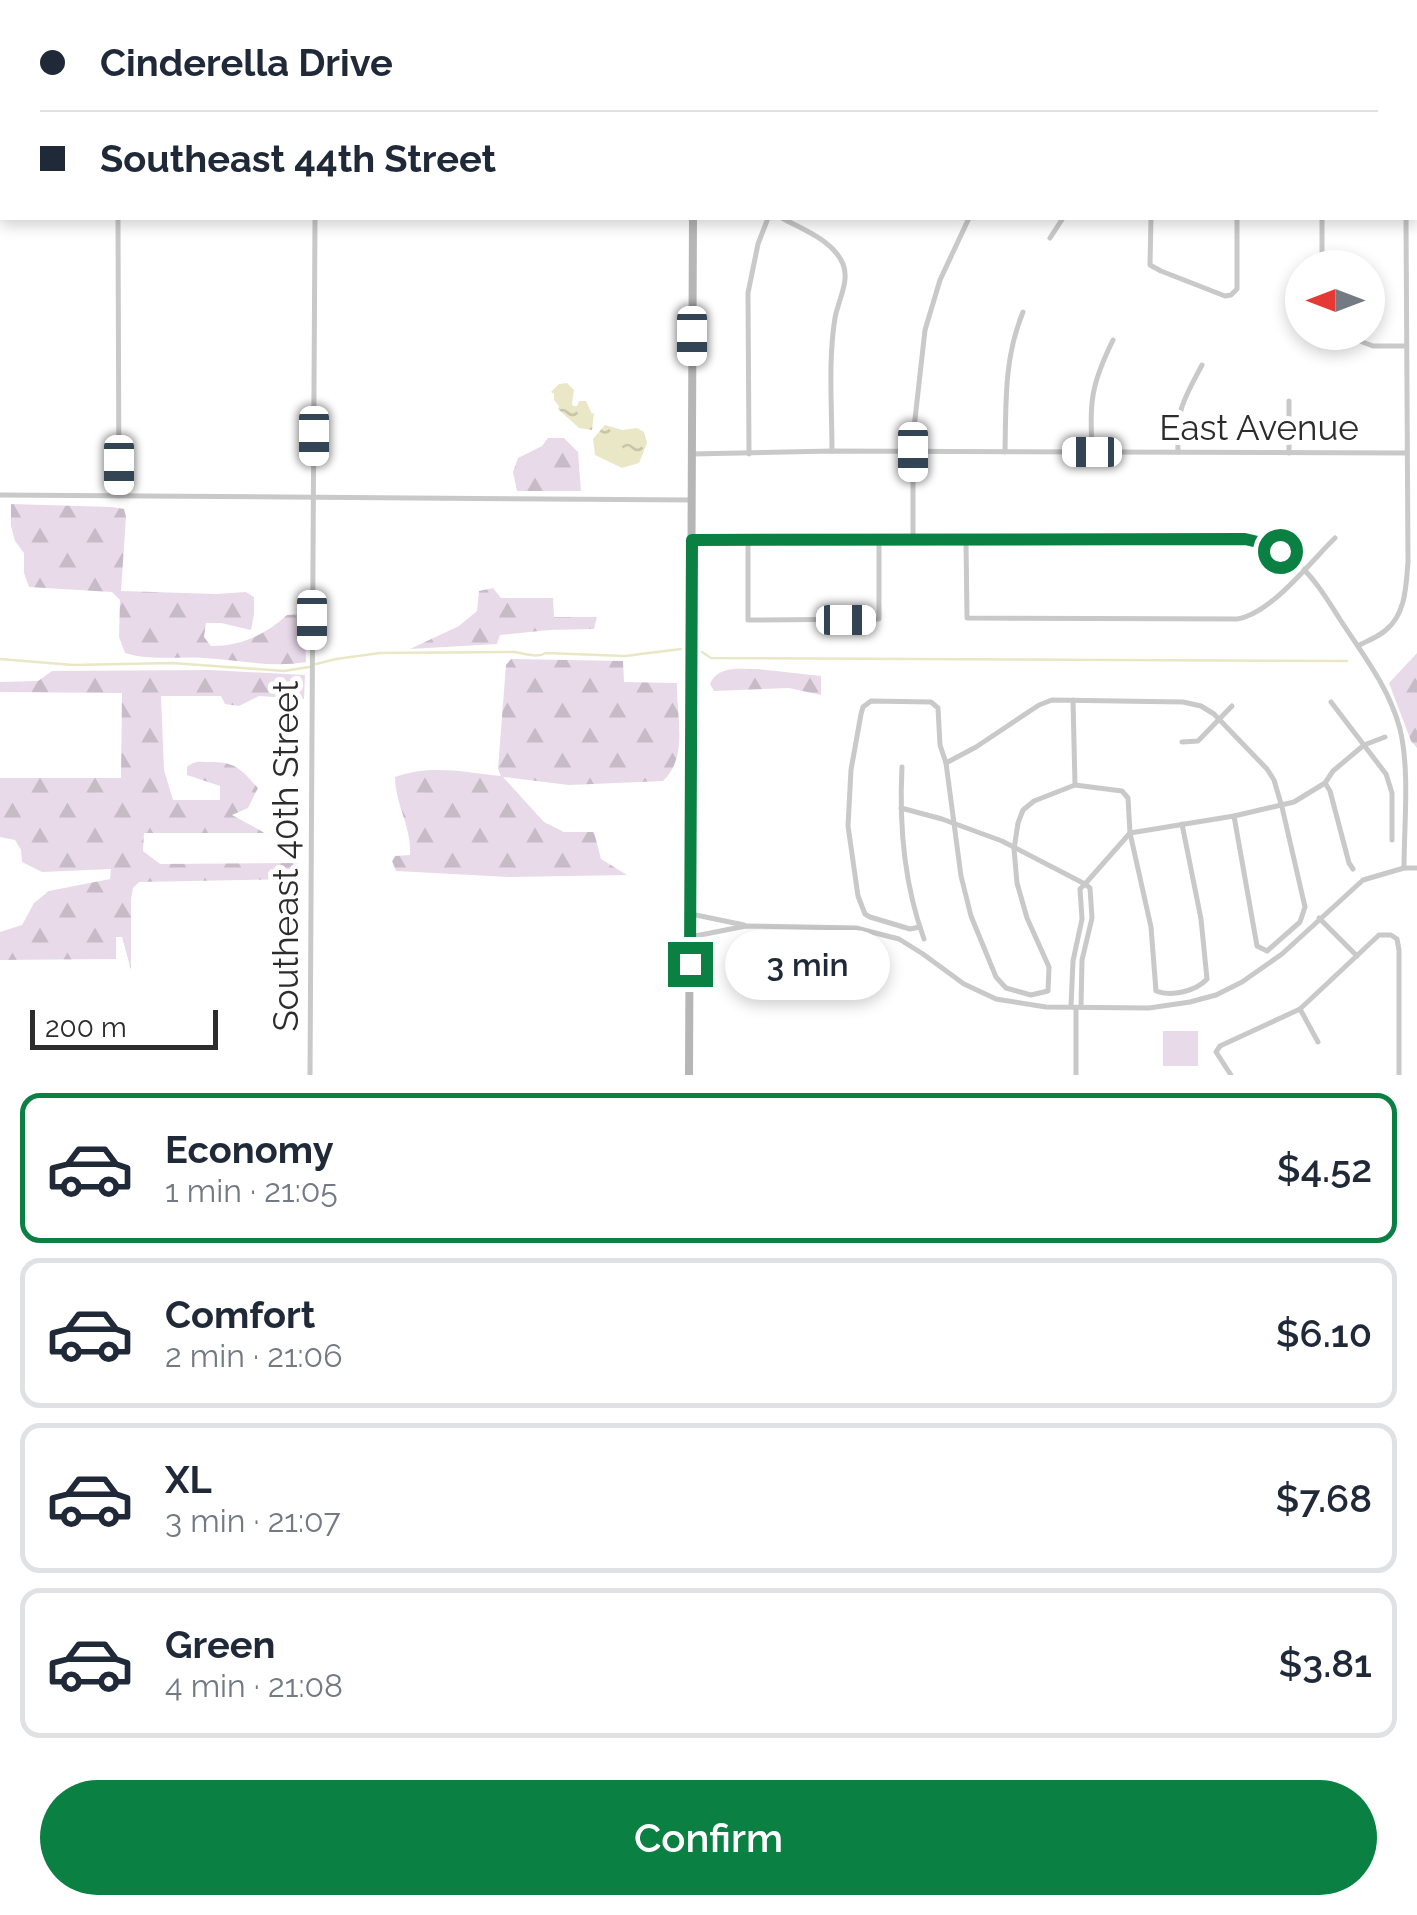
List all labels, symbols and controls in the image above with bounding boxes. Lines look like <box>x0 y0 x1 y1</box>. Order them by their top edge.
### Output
text: Cinderella Drive <box>100 40 393 85</box>
text: Southeast 44th Street <box>100 136 496 181</box>
north arrow <box>1285 250 1385 350</box>
map controls <box>1285 250 1385 350</box>
car <box>677 306 707 366</box>
car <box>299 406 329 466</box>
street label: East Avenue <box>1159 407 1359 448</box>
car <box>898 422 928 482</box>
car <box>104 435 134 495</box>
car <box>1062 437 1122 467</box>
route start <box>1258 529 1303 574</box>
car <box>297 590 327 650</box>
car <box>816 605 876 635</box>
street label: Southeast 40th Street <box>265 680 306 1031</box>
callout: 3 min <box>725 929 890 999</box>
route end <box>668 942 713 987</box>
text: 3 min <box>767 946 848 983</box>
scale bar <box>30 1005 218 1050</box>
text: 200 m <box>45 1011 127 1044</box>
icon: car <box>45 1123 135 1213</box>
text: Economy <box>165 1127 334 1172</box>
text: $4.52 <box>1277 1146 1372 1191</box>
text: 1 min · 21:05 <box>165 1172 338 1209</box>
icon: car <box>45 1288 135 1378</box>
text: Comfort <box>165 1292 315 1337</box>
text: $6.10 <box>1276 1311 1372 1356</box>
text: 2 min · 21:06 <box>165 1337 343 1374</box>
icon: car <box>45 1453 135 1543</box>
text: XL <box>165 1457 212 1502</box>
text: $7.68 <box>1276 1476 1372 1521</box>
text: 3 min · 21:07 <box>165 1502 341 1539</box>
icon: car <box>45 1618 135 1708</box>
text: Green <box>165 1622 275 1667</box>
text: $3.81 <box>1279 1641 1372 1686</box>
text: 4 min · 21:08 <box>165 1667 343 1704</box>
button: Confirm <box>40 1780 1377 1895</box>

